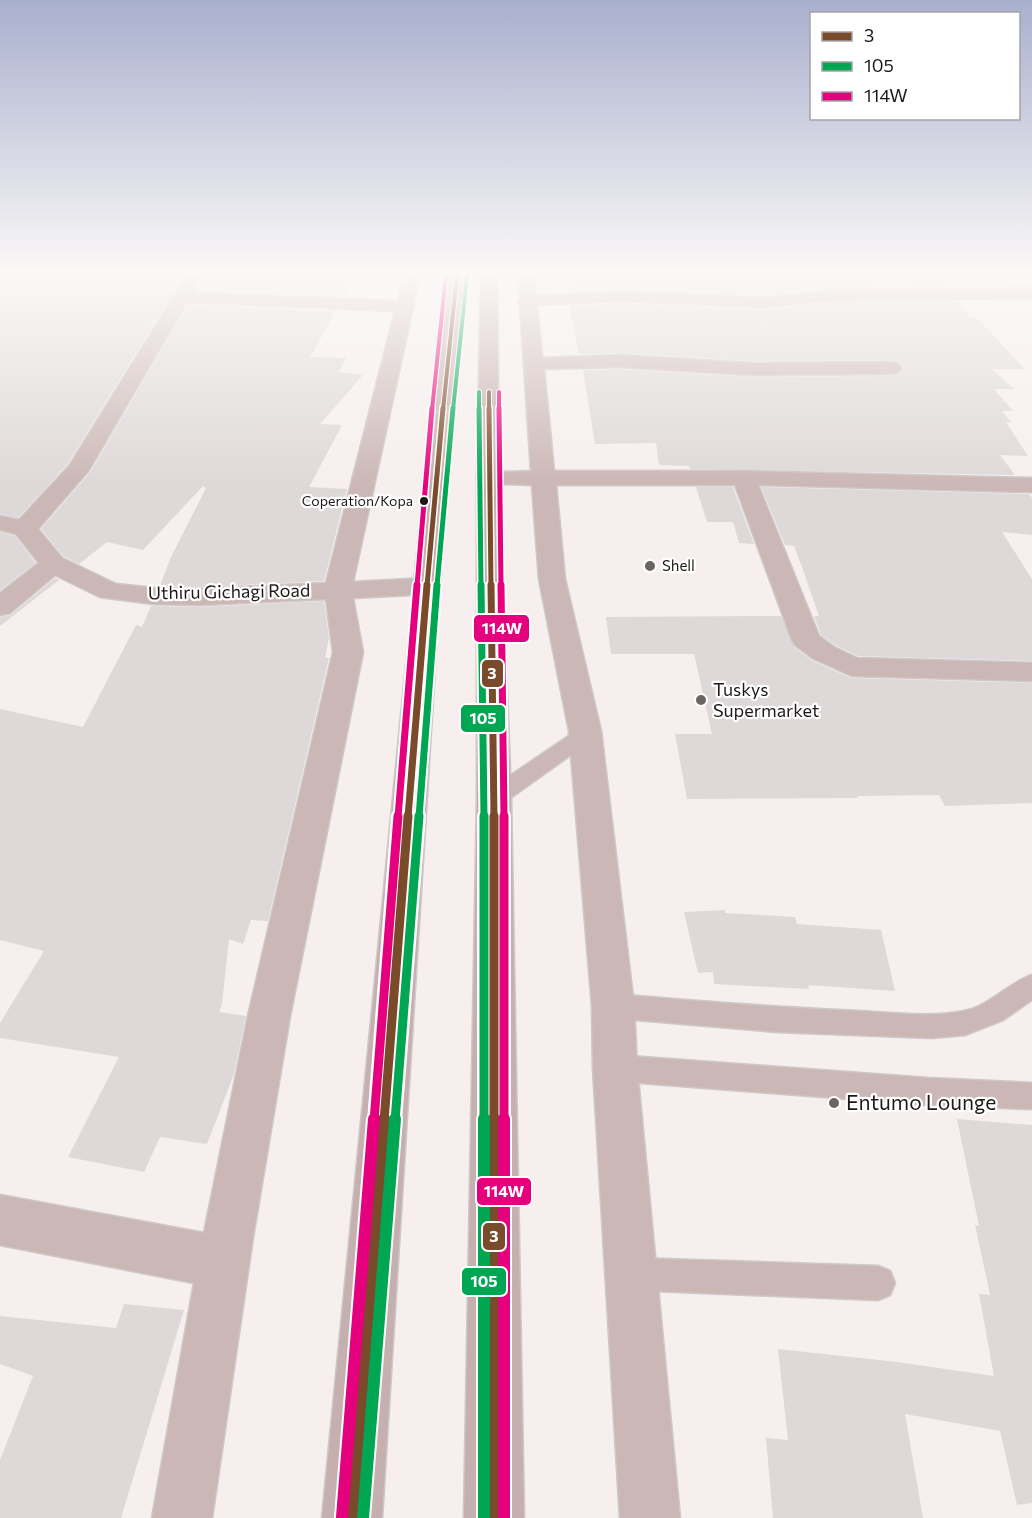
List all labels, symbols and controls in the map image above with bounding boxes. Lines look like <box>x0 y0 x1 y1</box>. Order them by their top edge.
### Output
legend <box>810 12 1020 120</box>
text: 3 <box>864 24 874 46</box>
text: 105 <box>864 54 894 76</box>
text: 114W <box>864 84 908 106</box>
place label: Coperation/Kopa <box>302 492 413 509</box>
marker: Coperation/Kopa <box>418 495 430 507</box>
place label: Shell <box>662 556 695 574</box>
marker: Shell <box>643 559 657 573</box>
street label: Uthiru Gichagi Road <box>148 579 310 603</box>
line badge: 114W <box>473 614 530 643</box>
text: 114W <box>482 618 522 637</box>
line badge: 3 <box>481 659 504 688</box>
text: 3 <box>487 663 497 682</box>
place label: Tuskys Supermarket <box>713 678 819 721</box>
marker: Tuskys Supermarket <box>694 693 708 707</box>
line badge: 105 <box>460 704 506 733</box>
text: 105 <box>469 708 497 727</box>
place label: Entumo Lounge <box>846 1089 996 1114</box>
marker: Entumo Lounge <box>827 1096 841 1110</box>
line badge: 114W <box>476 1177 532 1206</box>
text: 114W <box>484 1181 524 1200</box>
line badge: 3 <box>482 1222 506 1251</box>
text: 3 <box>489 1226 499 1245</box>
line badge: 105 <box>461 1267 507 1296</box>
text: 105 <box>470 1271 498 1290</box>

